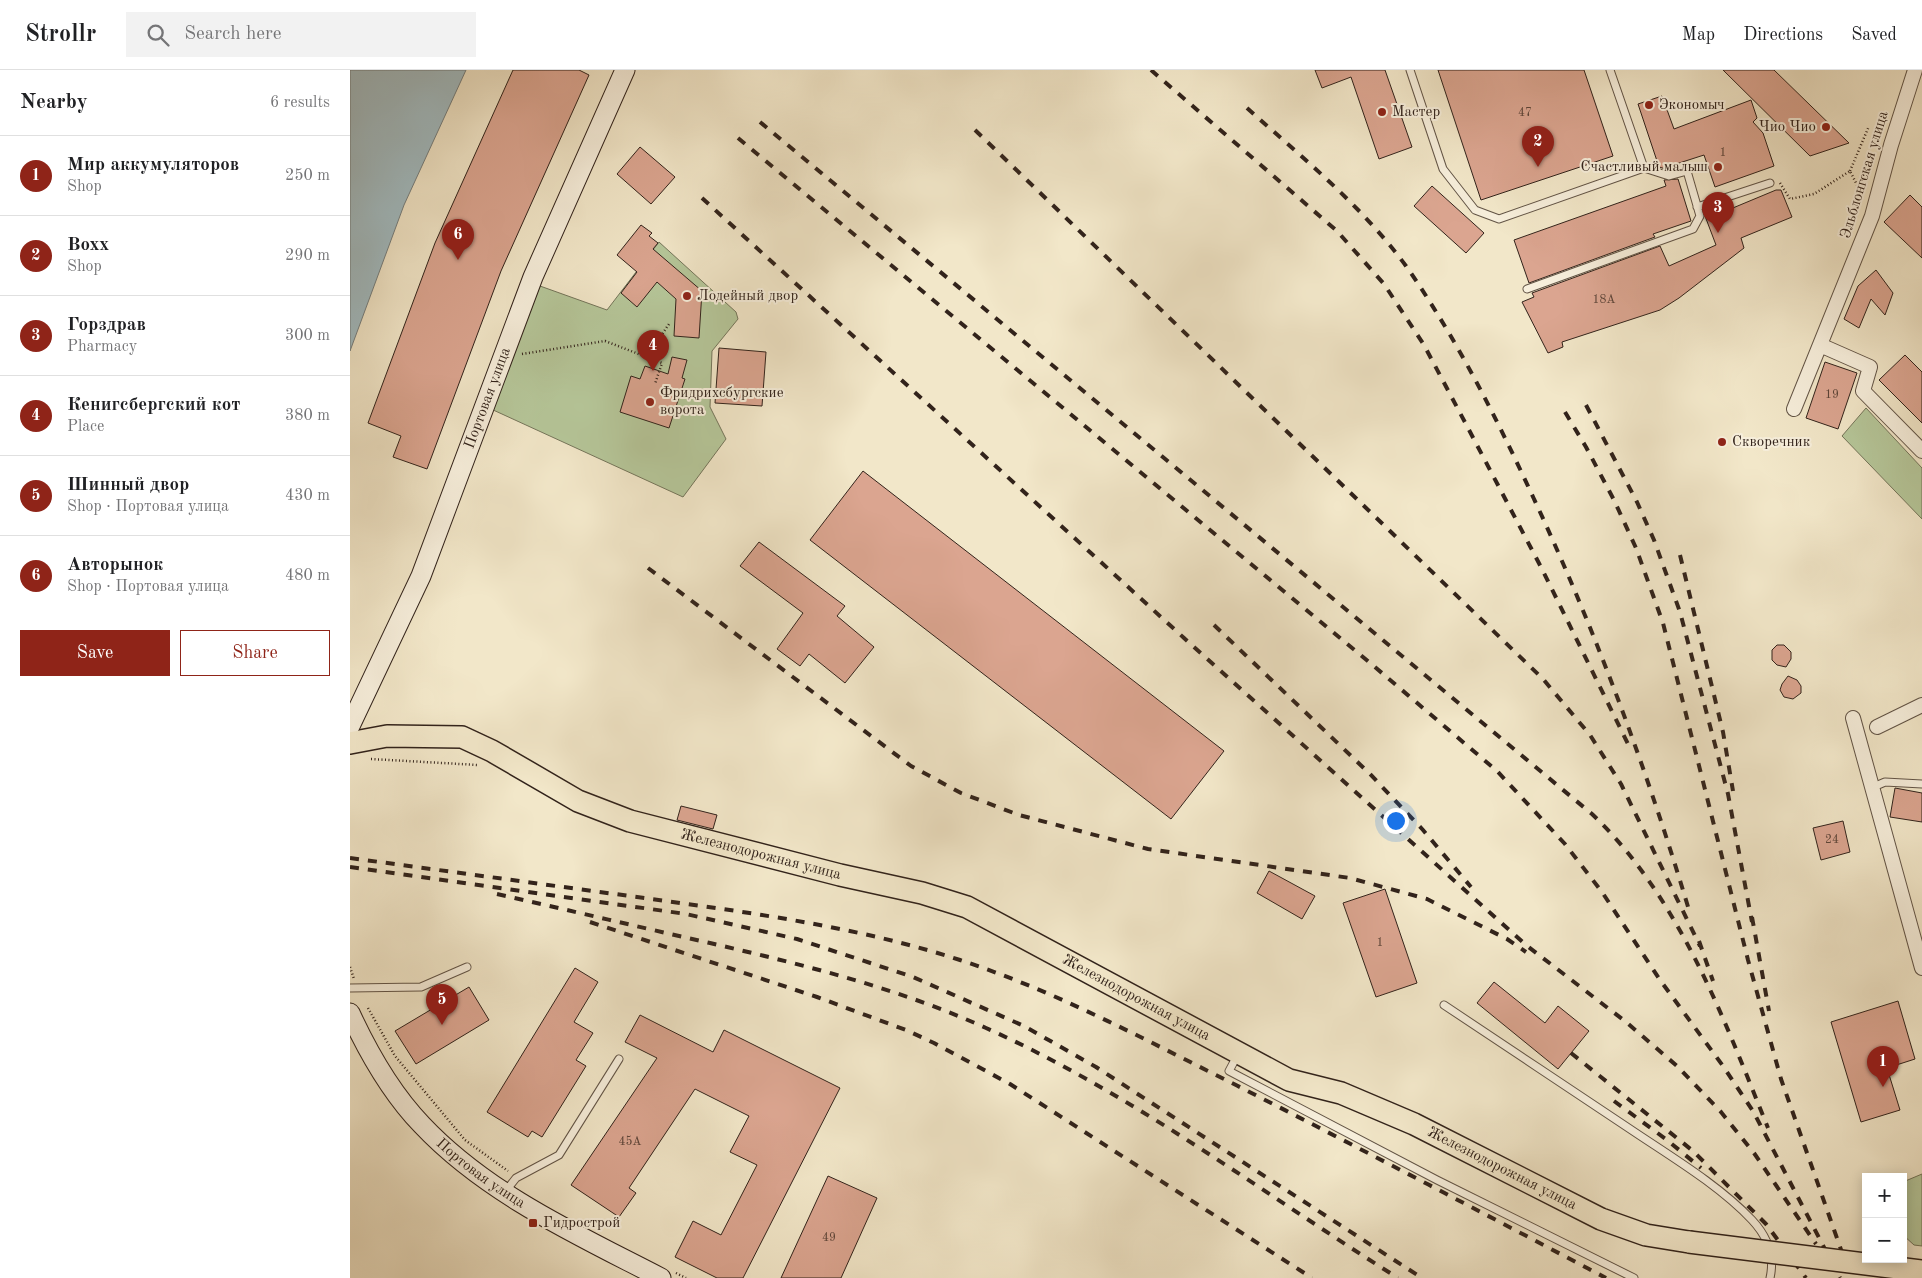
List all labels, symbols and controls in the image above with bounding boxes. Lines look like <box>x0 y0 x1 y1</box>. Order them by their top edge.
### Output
search box <box>126 12 476 57</box>
icon: search <box>144 21 172 49</box>
text: Strollr <box>25 23 96 47</box>
text: Search here <box>184 25 282 44</box>
text: Map <box>1682 26 1715 44</box>
text: Directions <box>1743 26 1823 44</box>
text: Saved <box>1851 26 1897 44</box>
text: Nearby <box>20 92 88 113</box>
text: 6 results <box>270 95 330 111</box>
place label: Экономыч <box>1659 98 1725 113</box>
marker: Экономыч <box>1643 99 1655 111</box>
place label: Мастер <box>1392 105 1441 120</box>
marker: Мастер <box>1376 106 1388 118</box>
house number: 47 <box>1518 107 1532 119</box>
street label: Эльблонгская улица <box>1838 109 1892 241</box>
place label: Чио Чио <box>1759 120 1816 135</box>
marker: Чио Чио <box>1820 121 1832 133</box>
pin: 2 <box>1522 126 1554 167</box>
house number: 1 <box>1720 147 1726 159</box>
text: Мир аккумуляторов <box>67 156 239 175</box>
place label: Счастливый малыш <box>1580 160 1708 175</box>
marker: Счастливый малыш <box>1712 161 1724 173</box>
text: 1 <box>31 168 41 184</box>
text: 250 m <box>285 168 330 184</box>
text: Shop <box>67 179 102 195</box>
pin: 3 <box>1702 192 1734 233</box>
pin: 6 <box>442 219 474 260</box>
text: Boxx <box>67 236 109 255</box>
text: 2 <box>31 248 41 264</box>
text: 290 m <box>285 248 330 264</box>
text: Shop <box>67 259 102 275</box>
place label: Лодейный двор <box>697 289 798 304</box>
marker: Лодейный двор <box>681 290 693 302</box>
house number: 18А <box>1592 294 1616 306</box>
text: Горздрав <box>67 316 146 335</box>
text: 3 <box>31 328 41 344</box>
text: 300 m <box>285 328 330 344</box>
pin: 4 <box>637 330 669 371</box>
text: Pharmacy <box>67 339 137 355</box>
street label: Портовая улица <box>462 345 514 451</box>
place label: Фридрихсбургские ворота <box>660 386 784 418</box>
house number: 19 <box>1825 389 1839 401</box>
text: Кенигсбергский кот <box>67 396 240 415</box>
marker: Фридрихсбургские ворота <box>644 396 656 408</box>
text: 4 <box>31 408 41 424</box>
text: 380 m <box>285 408 330 424</box>
text: Place <box>67 419 104 435</box>
place label: Скворечник <box>1732 435 1811 450</box>
marker: Скворечник <box>1716 436 1728 448</box>
text: Шинный двор <box>67 476 189 495</box>
text: 5 <box>31 488 41 504</box>
text: 430 m <box>285 488 330 504</box>
text: Shop · Портовая улица <box>67 499 229 515</box>
text: Авторынок <box>67 556 163 575</box>
text: 6 <box>31 568 41 584</box>
text: 480 m <box>285 568 330 584</box>
text: Shop · Портовая улица <box>67 579 229 595</box>
button: Save <box>20 630 170 676</box>
button: Share <box>180 630 330 676</box>
your location <box>1383 808 1409 834</box>
street label: Железнодорожная улица <box>679 827 843 883</box>
house number: 24 <box>1825 834 1839 846</box>
house number: 1 <box>1377 937 1383 949</box>
street label: Железнодорожная улица <box>1060 952 1213 1044</box>
pin: 5 <box>426 984 458 1025</box>
pin: 1 <box>1867 1046 1899 1087</box>
street label: Железнодорожная улица <box>1425 1125 1580 1213</box>
house number: 45А <box>618 1135 642 1148</box>
street label: Портовая улица <box>433 1136 528 1211</box>
map controls <box>1862 1173 1907 1263</box>
button: + <box>1862 1173 1907 1218</box>
place label: Гидрострой <box>543 1216 620 1231</box>
marker: Гидрострой <box>527 1217 539 1229</box>
button: − <box>1862 1218 1907 1263</box>
house number: 49 <box>822 1232 836 1244</box>

